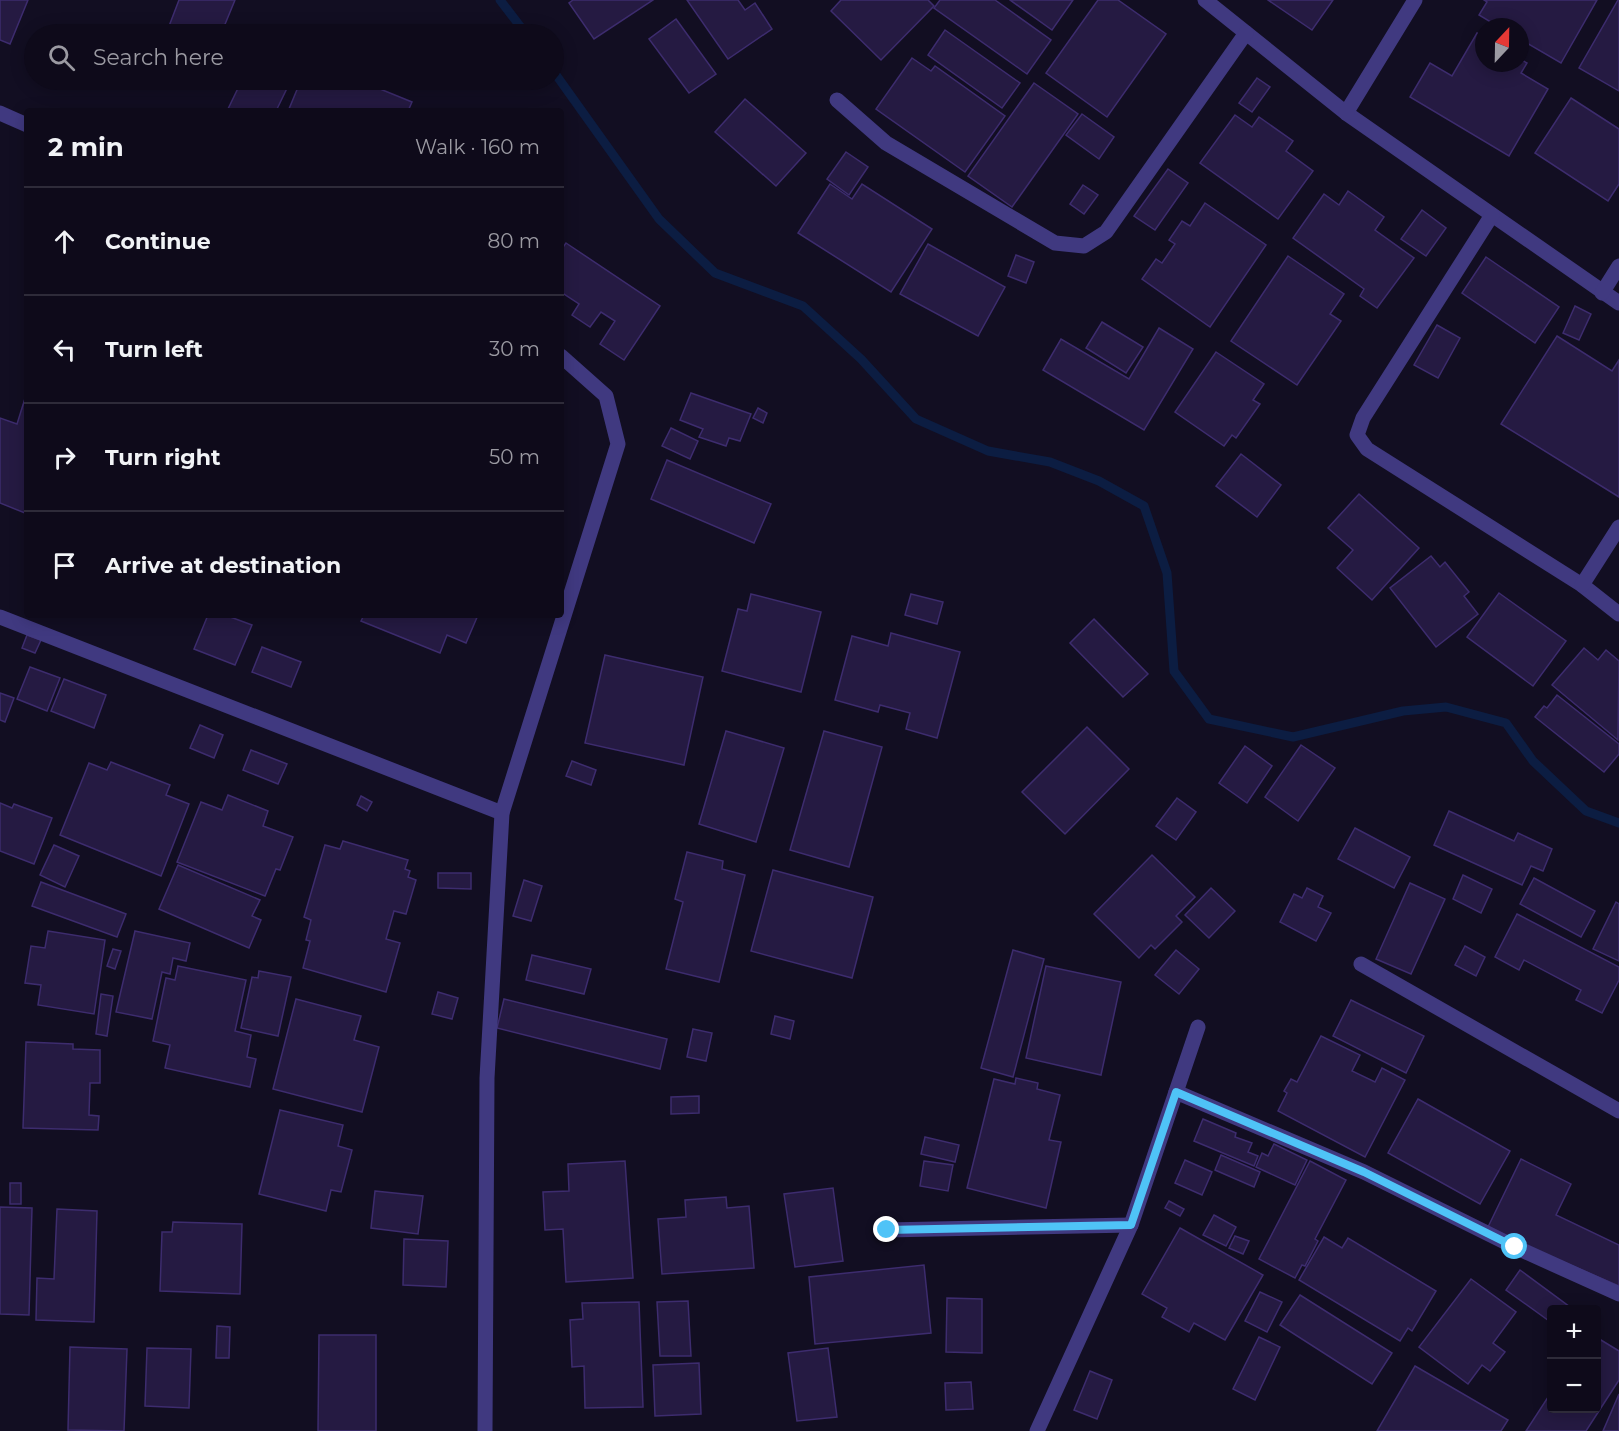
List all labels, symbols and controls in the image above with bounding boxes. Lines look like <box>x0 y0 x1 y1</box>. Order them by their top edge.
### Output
north arrow <box>1475 18 1529 72</box>
search box <box>24 24 564 90</box>
icon: search <box>45 41 78 74</box>
text: Search here <box>93 44 224 71</box>
text: 2 min <box>48 131 124 163</box>
text: Walk · 160 m <box>415 135 540 159</box>
icon: ahead <box>48 225 81 258</box>
text: Continue <box>105 228 211 255</box>
text: 80 m <box>488 229 540 253</box>
icon: left <box>48 333 81 366</box>
text: Turn left <box>105 336 203 363</box>
text: 30 m <box>489 337 540 361</box>
icon: right <box>48 441 81 474</box>
text: Turn right <box>105 444 220 471</box>
text: 50 m <box>489 445 540 469</box>
icon: arrive <box>48 549 81 582</box>
text: Arrive at destination <box>105 552 341 579</box>
route end <box>873 1216 899 1242</box>
route start <box>1501 1233 1527 1259</box>
map controls <box>1547 1305 1601 1413</box>
button: + <box>1547 1305 1601 1359</box>
button: − <box>1547 1359 1601 1413</box>

